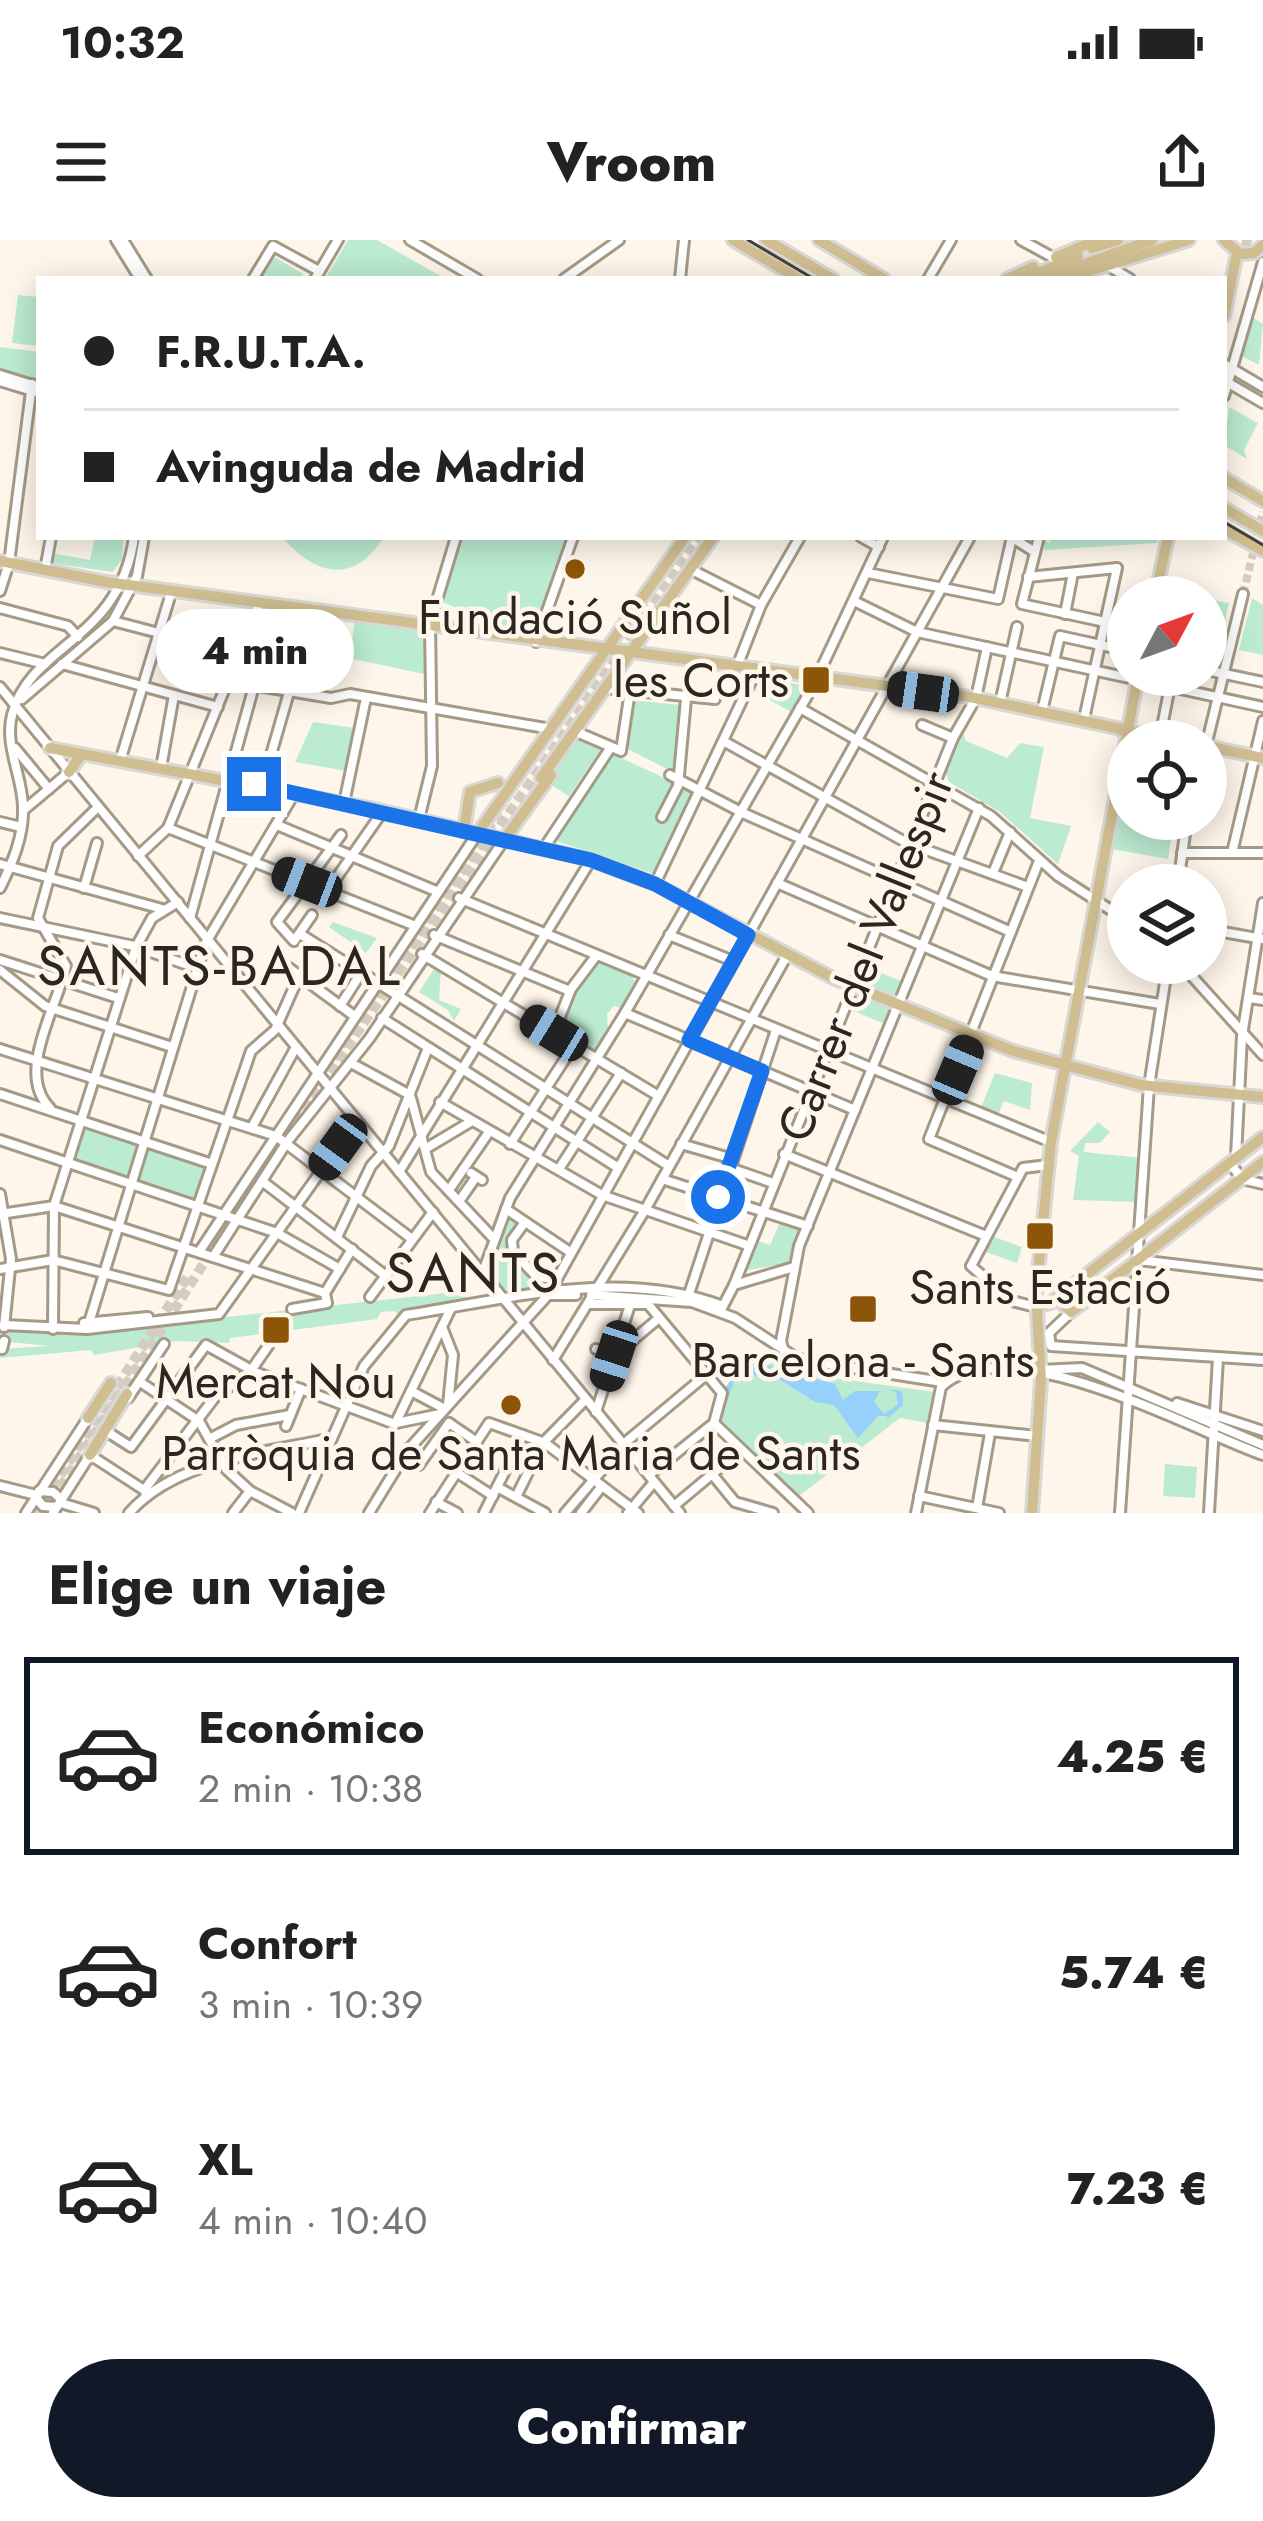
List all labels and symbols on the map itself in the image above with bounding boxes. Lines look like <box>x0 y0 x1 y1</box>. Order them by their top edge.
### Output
marker: Fundació Suñol <box>562 556 588 582</box>
north arrow <box>1107 576 1227 696</box>
place label: Fundació Suñol <box>418 583 732 652</box>
callout: 4 min <box>155 610 353 694</box>
place label: les Corts <box>613 646 789 715</box>
marker: les Corts <box>800 664 832 696</box>
car <box>885 669 961 715</box>
route end <box>227 757 281 811</box>
street label: Carrer del Vallespir <box>760 760 971 1152</box>
car <box>267 852 347 912</box>
district label: SANTS-BADAL <box>37 927 403 1005</box>
car <box>514 999 594 1067</box>
car <box>927 1030 989 1110</box>
car <box>302 1107 374 1187</box>
route start <box>691 1170 745 1224</box>
marker: Sants Estació <box>1024 1220 1056 1252</box>
district label: SANTS <box>386 1234 562 1312</box>
place label: Sants Estació <box>909 1253 1171 1322</box>
marker: Barcelona - Sants <box>847 1293 879 1325</box>
marker: Mercat Nou <box>260 1314 292 1346</box>
car <box>586 1316 642 1396</box>
place label: Barcelona - Sants <box>691 1326 1035 1395</box>
place label: Mercat Nou <box>156 1347 396 1416</box>
marker: Parròquia de Santa Maria de Sants <box>498 1392 524 1418</box>
place label: Parròquia de Santa Maria de Sants <box>161 1419 861 1488</box>

